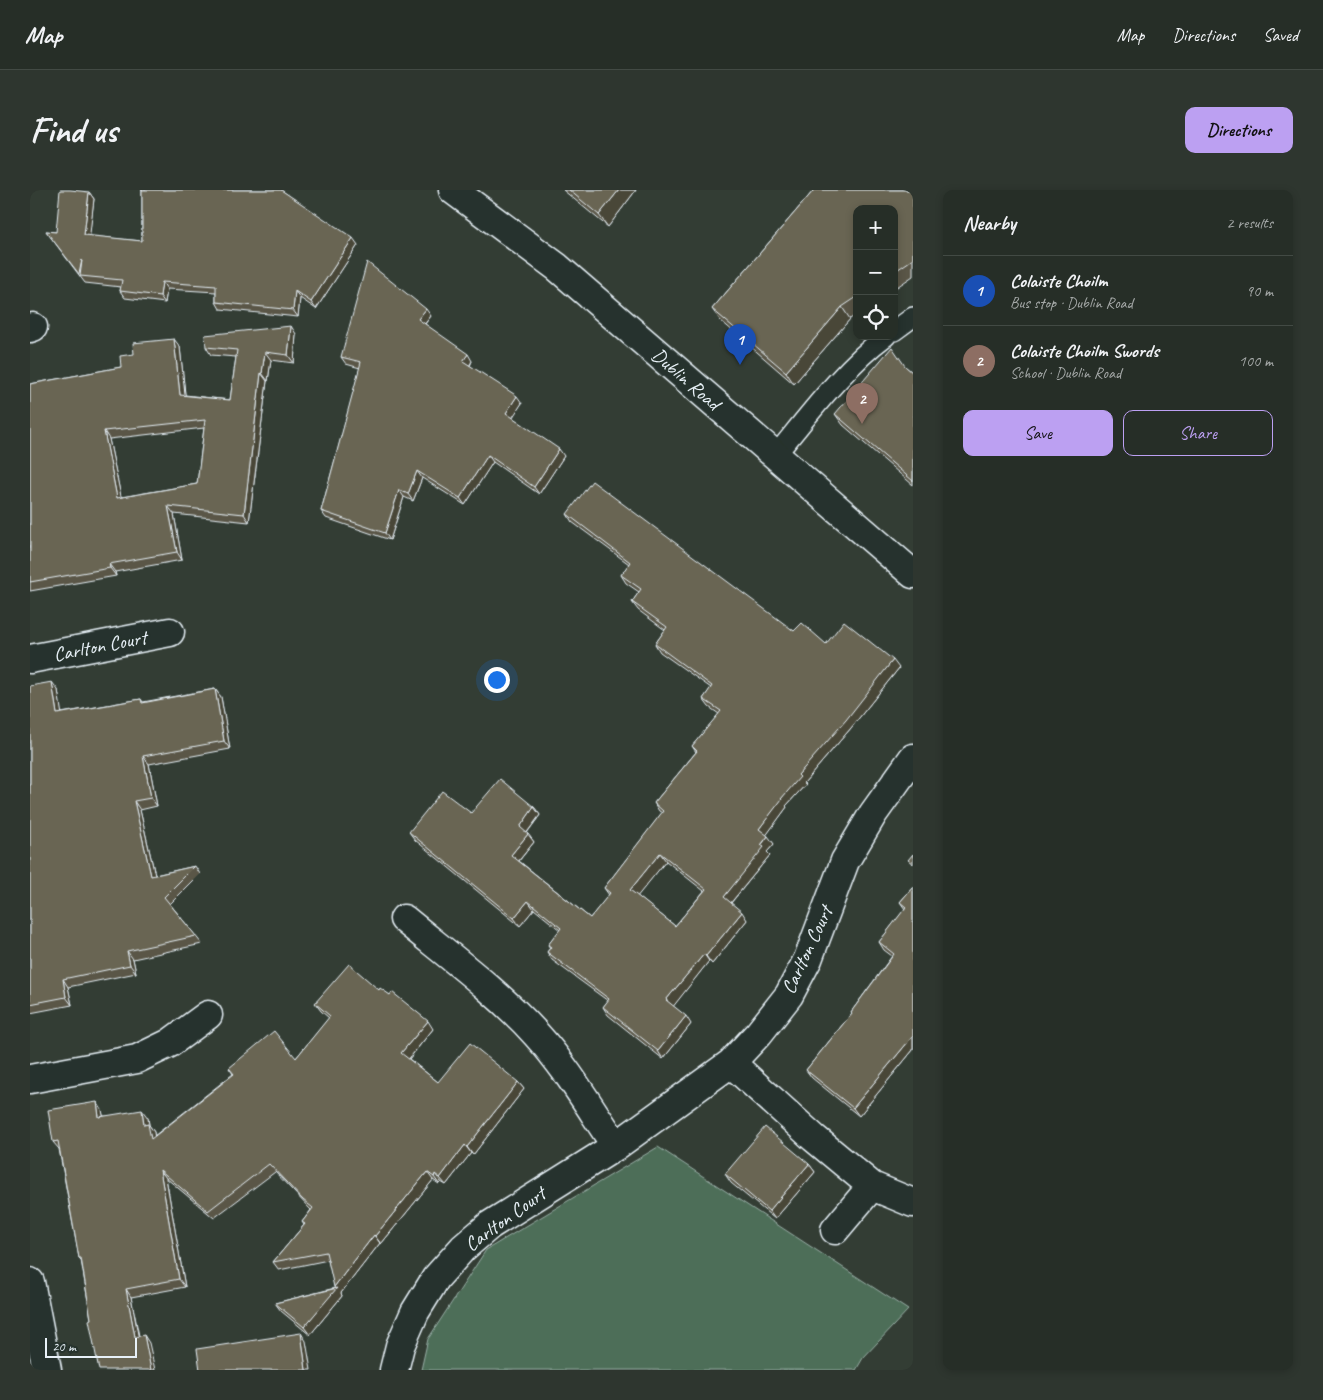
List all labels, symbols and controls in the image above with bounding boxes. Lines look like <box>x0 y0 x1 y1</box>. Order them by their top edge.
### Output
text: Map <box>25 20 62 50</box>
text: Map <box>1117 24 1144 46</box>
text: Directions <box>1172 24 1235 46</box>
text: Saved <box>1263 24 1298 46</box>
button: Directions <box>1185 107 1293 153</box>
text: Find us <box>30 108 117 153</box>
map controls <box>853 205 898 340</box>
button: + <box>853 205 898 250</box>
text: Nearby <box>963 210 1016 236</box>
text: 2 results <box>1226 213 1273 233</box>
button: − <box>853 250 898 295</box>
text: Colaiste Choilm <box>1010 269 1108 293</box>
text: 1 <box>975 281 983 301</box>
text: 90 m <box>1246 281 1273 301</box>
text: Bus stop · Dublin Road <box>1010 293 1133 313</box>
button: locate <box>853 295 898 340</box>
pin: 1 <box>724 324 756 365</box>
text: Colaiste Choilm Swords <box>1010 339 1159 363</box>
street label: Dublin Road <box>647 342 728 418</box>
text: 2 <box>975 351 983 371</box>
text: 100 m <box>1239 351 1273 371</box>
text: School · Dublin Road <box>1010 363 1121 383</box>
pin: 2 <box>846 383 878 424</box>
button: Save <box>963 410 1113 456</box>
button: Share <box>1123 410 1273 456</box>
street label: Carlton Court <box>51 624 152 667</box>
your location <box>484 667 510 693</box>
street label: Carlton Court <box>776 899 840 998</box>
street label: Carlton Court <box>460 1179 553 1257</box>
scale bar <box>45 1335 138 1358</box>
text: 20 m <box>52 1338 76 1355</box>

